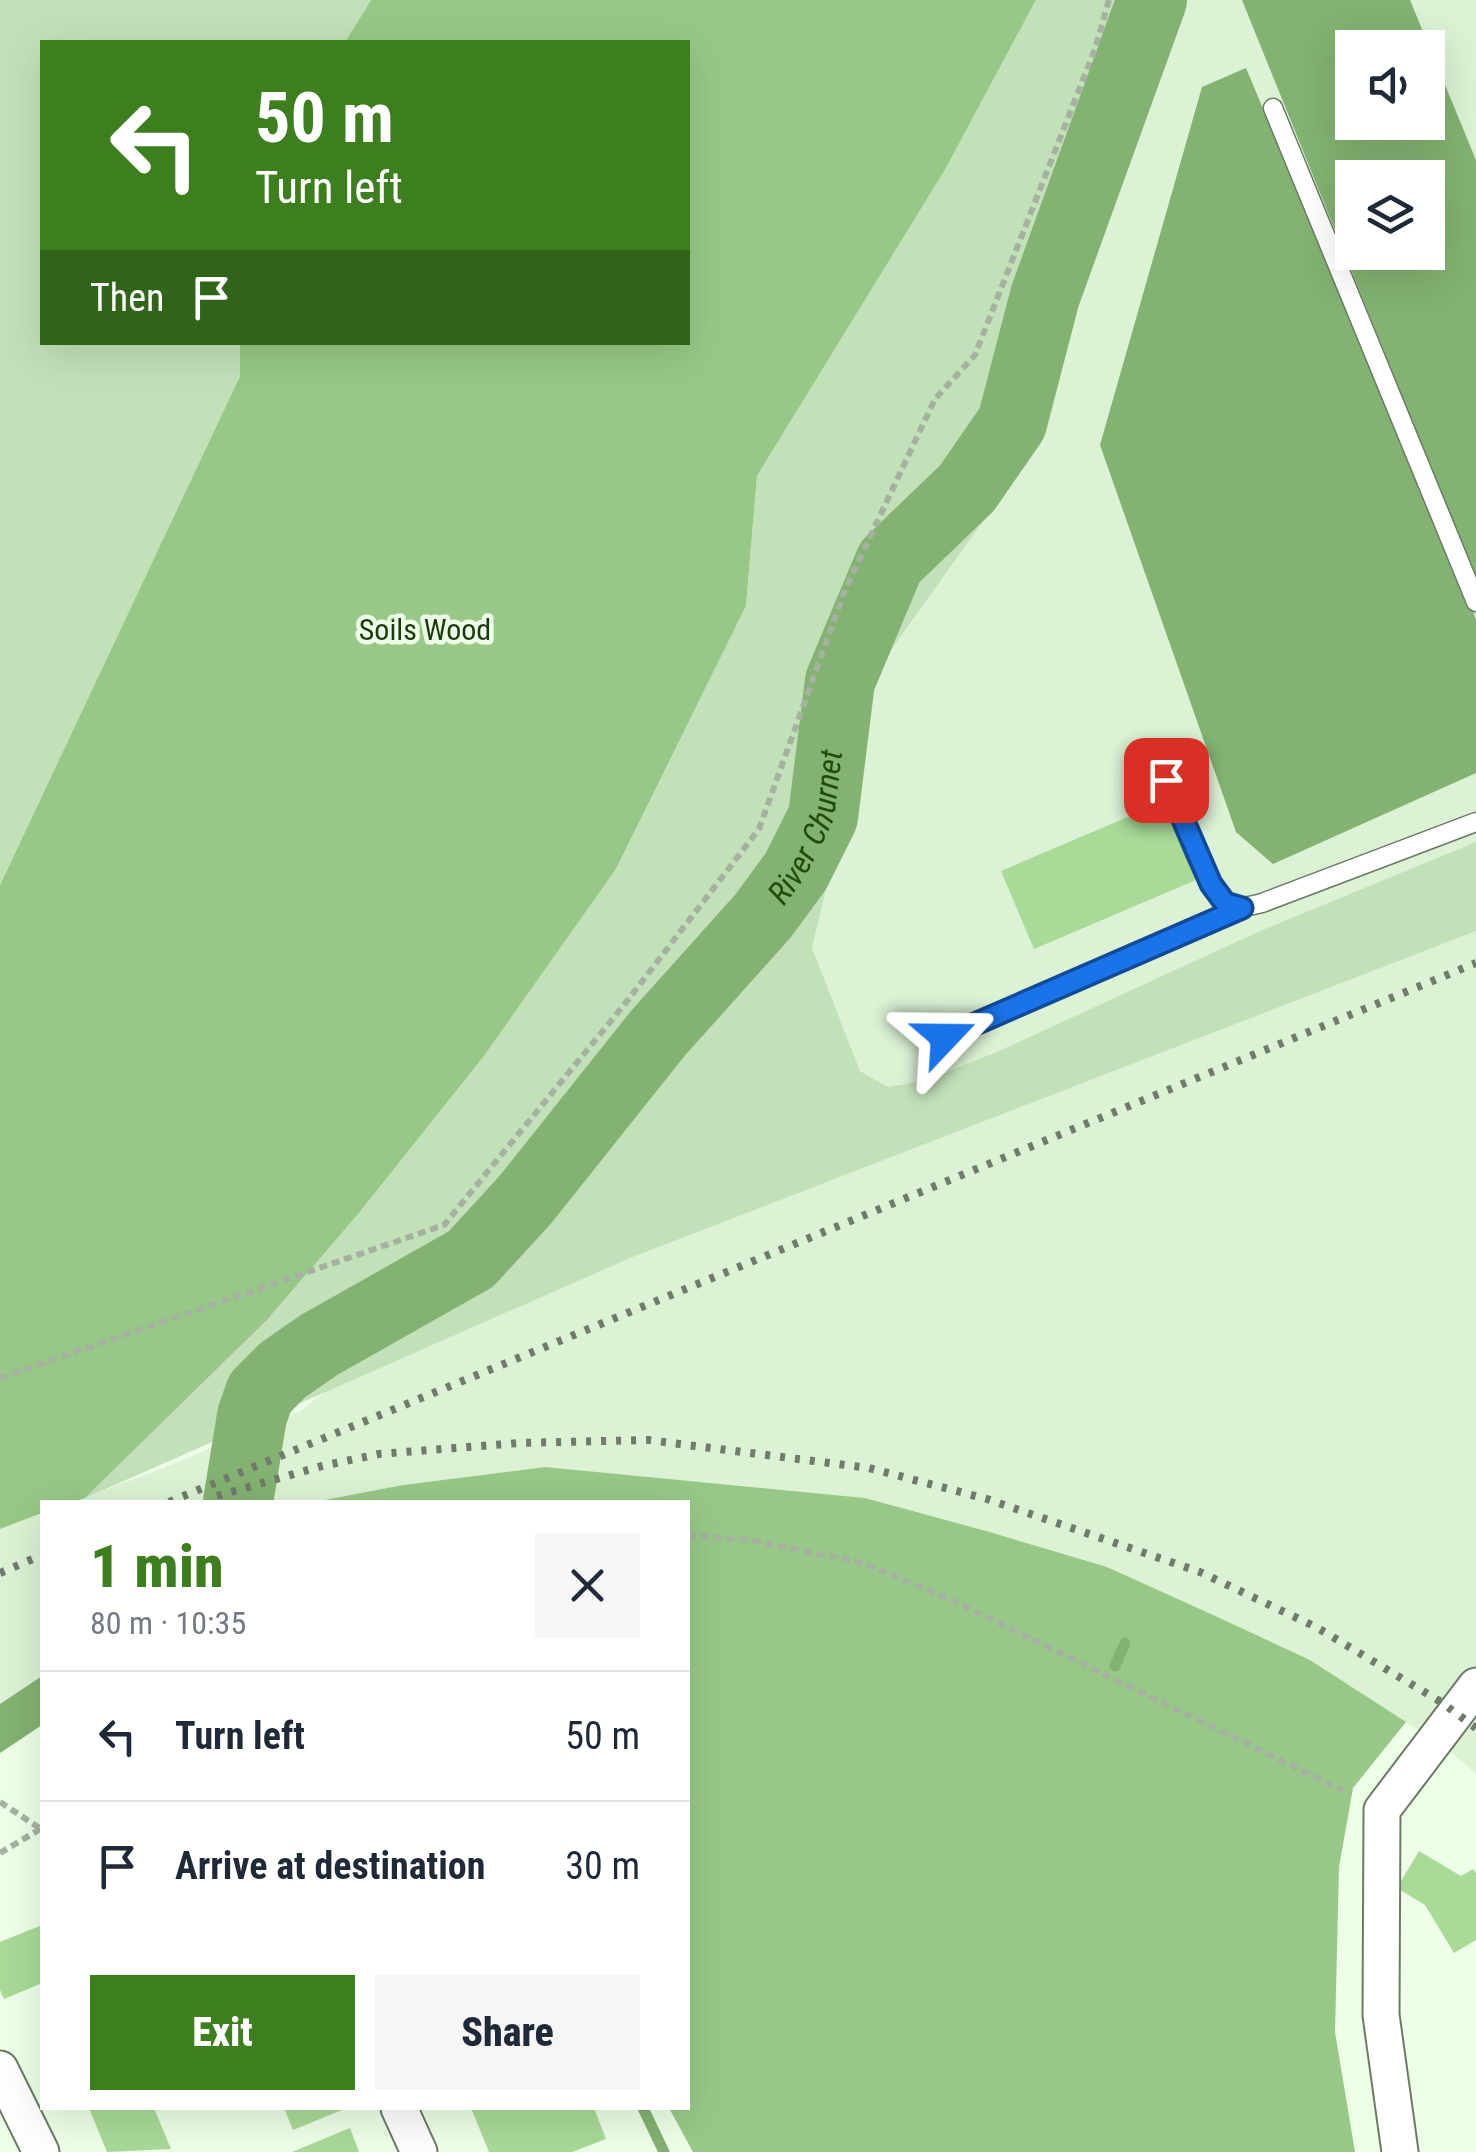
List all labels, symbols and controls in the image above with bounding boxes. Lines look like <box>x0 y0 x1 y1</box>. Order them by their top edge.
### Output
map controls <box>1335 30 1445 270</box>
button: sound <box>1335 30 1445 140</box>
text: 50 m <box>255 77 394 159</box>
icon: left <box>90 80 220 210</box>
button: layers <box>1335 160 1445 270</box>
text: Turn left <box>255 161 403 214</box>
icon: arrive <box>184 270 239 325</box>
text: Then <box>90 276 164 320</box>
park label: Soils Wood <box>359 612 491 647</box>
pin <box>1124 738 1209 823</box>
water label: River Churnet <box>759 747 850 911</box>
icon: arrive <box>1139 753 1194 808</box>
position arrow <box>893 985 997 1089</box>
text: 1 min <box>90 1531 224 1602</box>
button: close <box>535 1533 640 1638</box>
text: 80 m · 10:35 <box>90 1604 246 1642</box>
icon: left <box>90 1709 145 1764</box>
text: Turn left <box>175 1714 305 1758</box>
text: 50 m <box>565 1714 640 1758</box>
icon: arrive <box>90 1839 145 1894</box>
text: Arrive at destination <box>175 1844 485 1888</box>
text: 30 m <box>565 1844 640 1888</box>
button: Exit <box>90 1975 355 2090</box>
button: Share <box>375 1975 640 2090</box>

